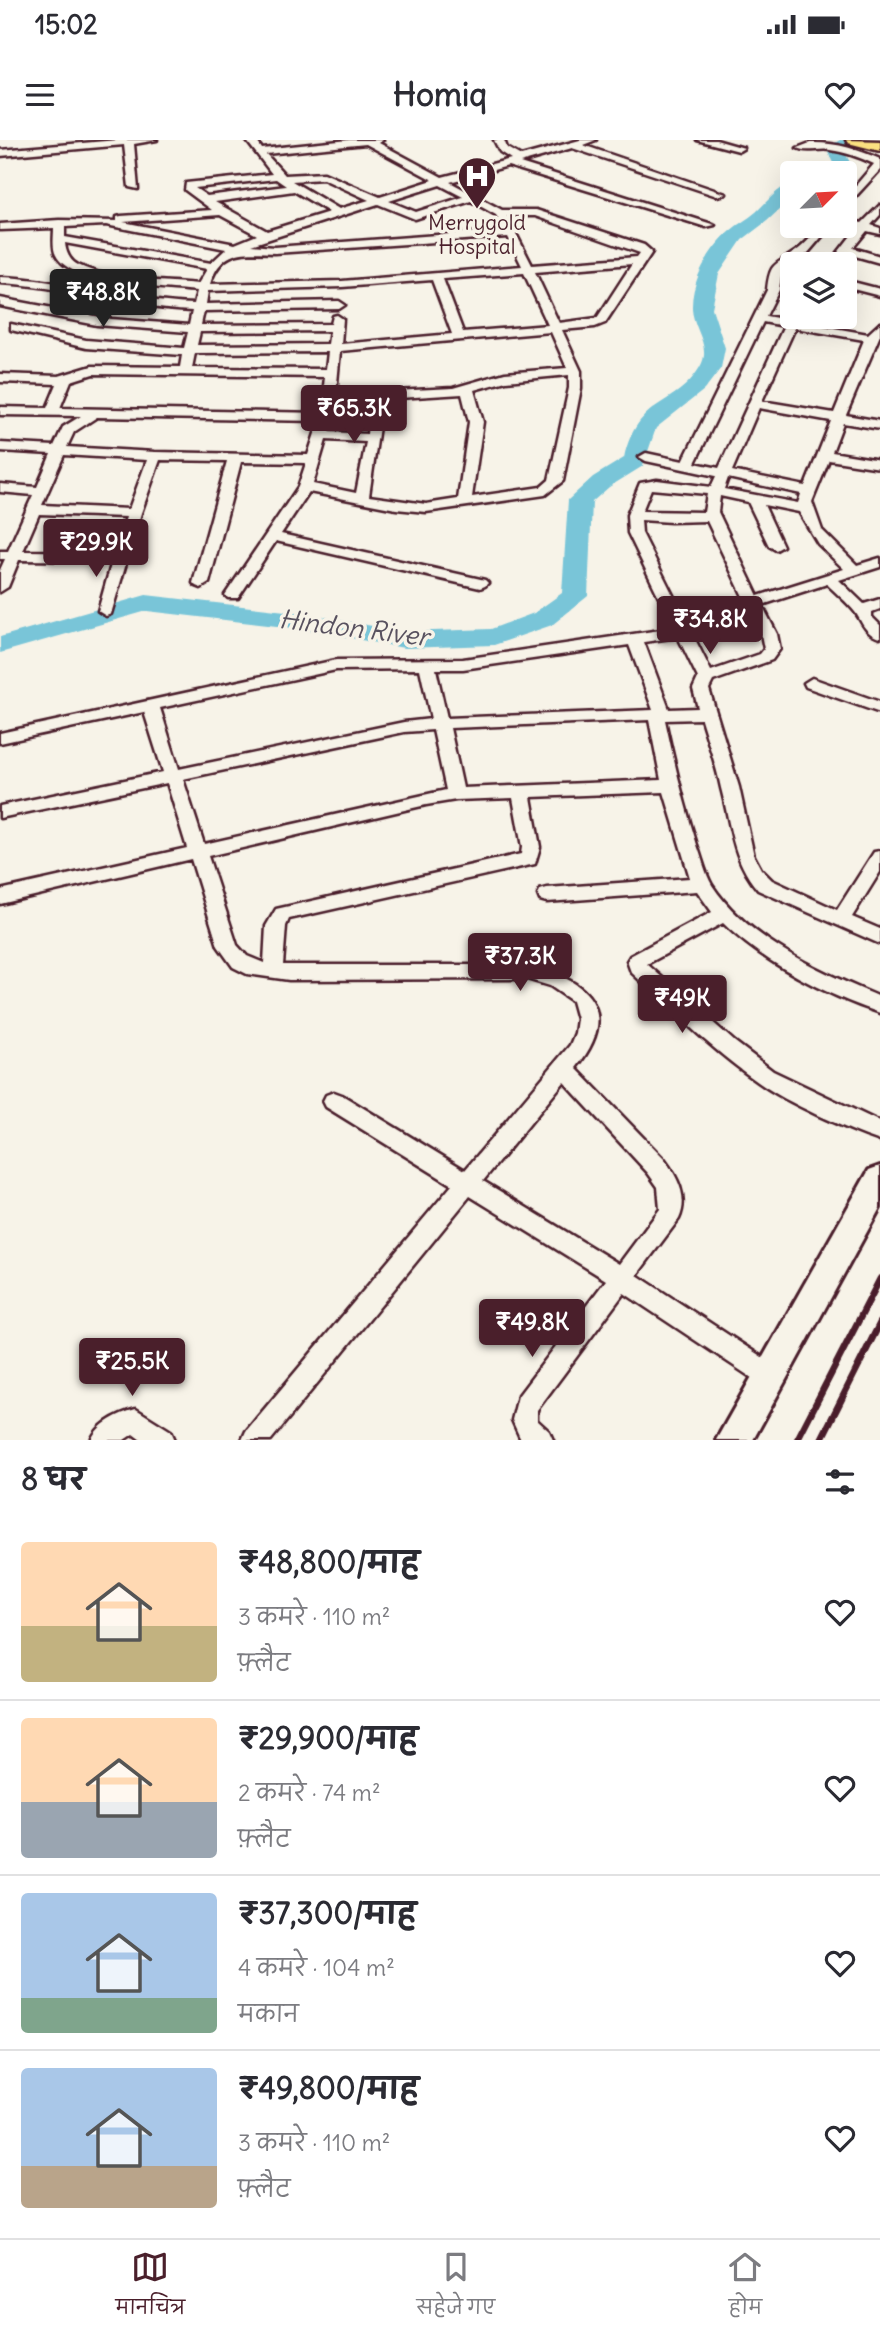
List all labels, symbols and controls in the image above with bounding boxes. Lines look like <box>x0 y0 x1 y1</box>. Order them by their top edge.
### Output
text: 15:02 <box>35 8 98 41</box>
text: Homiq <box>393 74 487 115</box>
icon: menu <box>21 76 59 114</box>
icon: heart <box>821 76 859 114</box>
hospital icon: Merrygold Hospital <box>456 155 498 210</box>
north arrow <box>780 161 858 238</box>
map controls <box>780 161 857 329</box>
place label: Merrygold Hospital <box>428 209 526 260</box>
button: layers <box>780 252 857 329</box>
pin: ₹48.8K <box>46 270 160 329</box>
text: ₹48.8K <box>66 277 140 306</box>
pin: ₹65.3K <box>297 386 411 445</box>
text: ₹65.3K <box>317 393 391 422</box>
pin: ₹29.9K <box>39 520 153 579</box>
text: ₹29.9K <box>59 527 133 556</box>
pin: ₹34.8K <box>653 596 767 656</box>
water label: Hindon River <box>277 602 434 653</box>
text: ₹34.8K <box>673 604 747 633</box>
pin: ₹37.3K <box>463 934 577 993</box>
text: ₹37.3K <box>484 941 556 970</box>
pin: ₹49K <box>641 976 723 1035</box>
text: ₹49K <box>654 983 710 1012</box>
pin: ₹49.8K <box>475 1300 589 1359</box>
text: ₹49.8K <box>495 1307 569 1336</box>
pin: ₹25.5K <box>75 1338 189 1398</box>
text: ₹25.5K <box>95 1346 169 1375</box>
text: 8 घर <box>21 1460 85 1498</box>
icon: filters <box>821 1463 859 1501</box>
text: ₹48,800/माह <box>238 1543 420 1581</box>
icon: home <box>77 1570 161 1654</box>
icon: heart <box>821 1593 859 1631</box>
text: 3 कमरे · 110 m² <box>238 1602 390 1631</box>
text: फ़्लैट <box>238 1648 290 1677</box>
text: ₹29,900/माह <box>238 1719 418 1757</box>
icon: home <box>77 1746 161 1830</box>
icon: heart <box>821 1769 859 1807</box>
text: 2 कमरे · 74 m² <box>238 1778 381 1807</box>
text: फ़्लैट <box>238 1824 290 1853</box>
text: ₹37,300/माह <box>238 1894 416 1932</box>
icon: home <box>77 1921 161 2005</box>
icon: heart <box>821 1944 859 1982</box>
text: 4 कमरे · 104 m² <box>238 1953 395 1982</box>
text: मकान <box>238 1999 299 2028</box>
text: ₹49,800/माह <box>238 2069 419 2107</box>
icon: home <box>77 2096 161 2180</box>
icon: heart <box>821 2119 859 2157</box>
text: 3 कमरे · 110 m² <box>238 2128 390 2157</box>
text: फ़्लैट <box>238 2174 290 2203</box>
tab: मानचित्र <box>116 2248 185 2328</box>
tab: सहेजे गए <box>417 2248 495 2328</box>
tab: होम <box>726 2248 764 2328</box>

